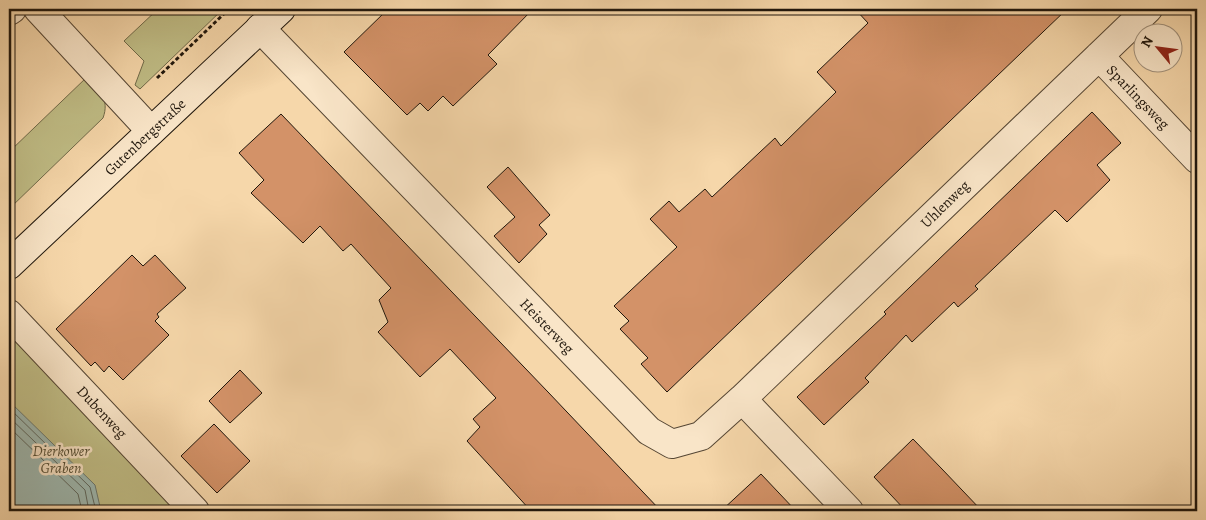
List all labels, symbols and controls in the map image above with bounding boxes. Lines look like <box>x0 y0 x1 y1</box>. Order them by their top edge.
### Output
north arrow <box>1134 22 1184 72</box>
text: N <box>1136 33 1158 51</box>
street label: Sparlingsweg <box>1102 60 1174 134</box>
street label: Gutenbergstraße <box>100 94 190 180</box>
street label: Uhlenweg <box>916 175 974 232</box>
street label: Heisterweg <box>515 294 579 358</box>
street label: Dubenweg <box>72 381 132 443</box>
park label: Dierkower Graben <box>33 441 90 478</box>

